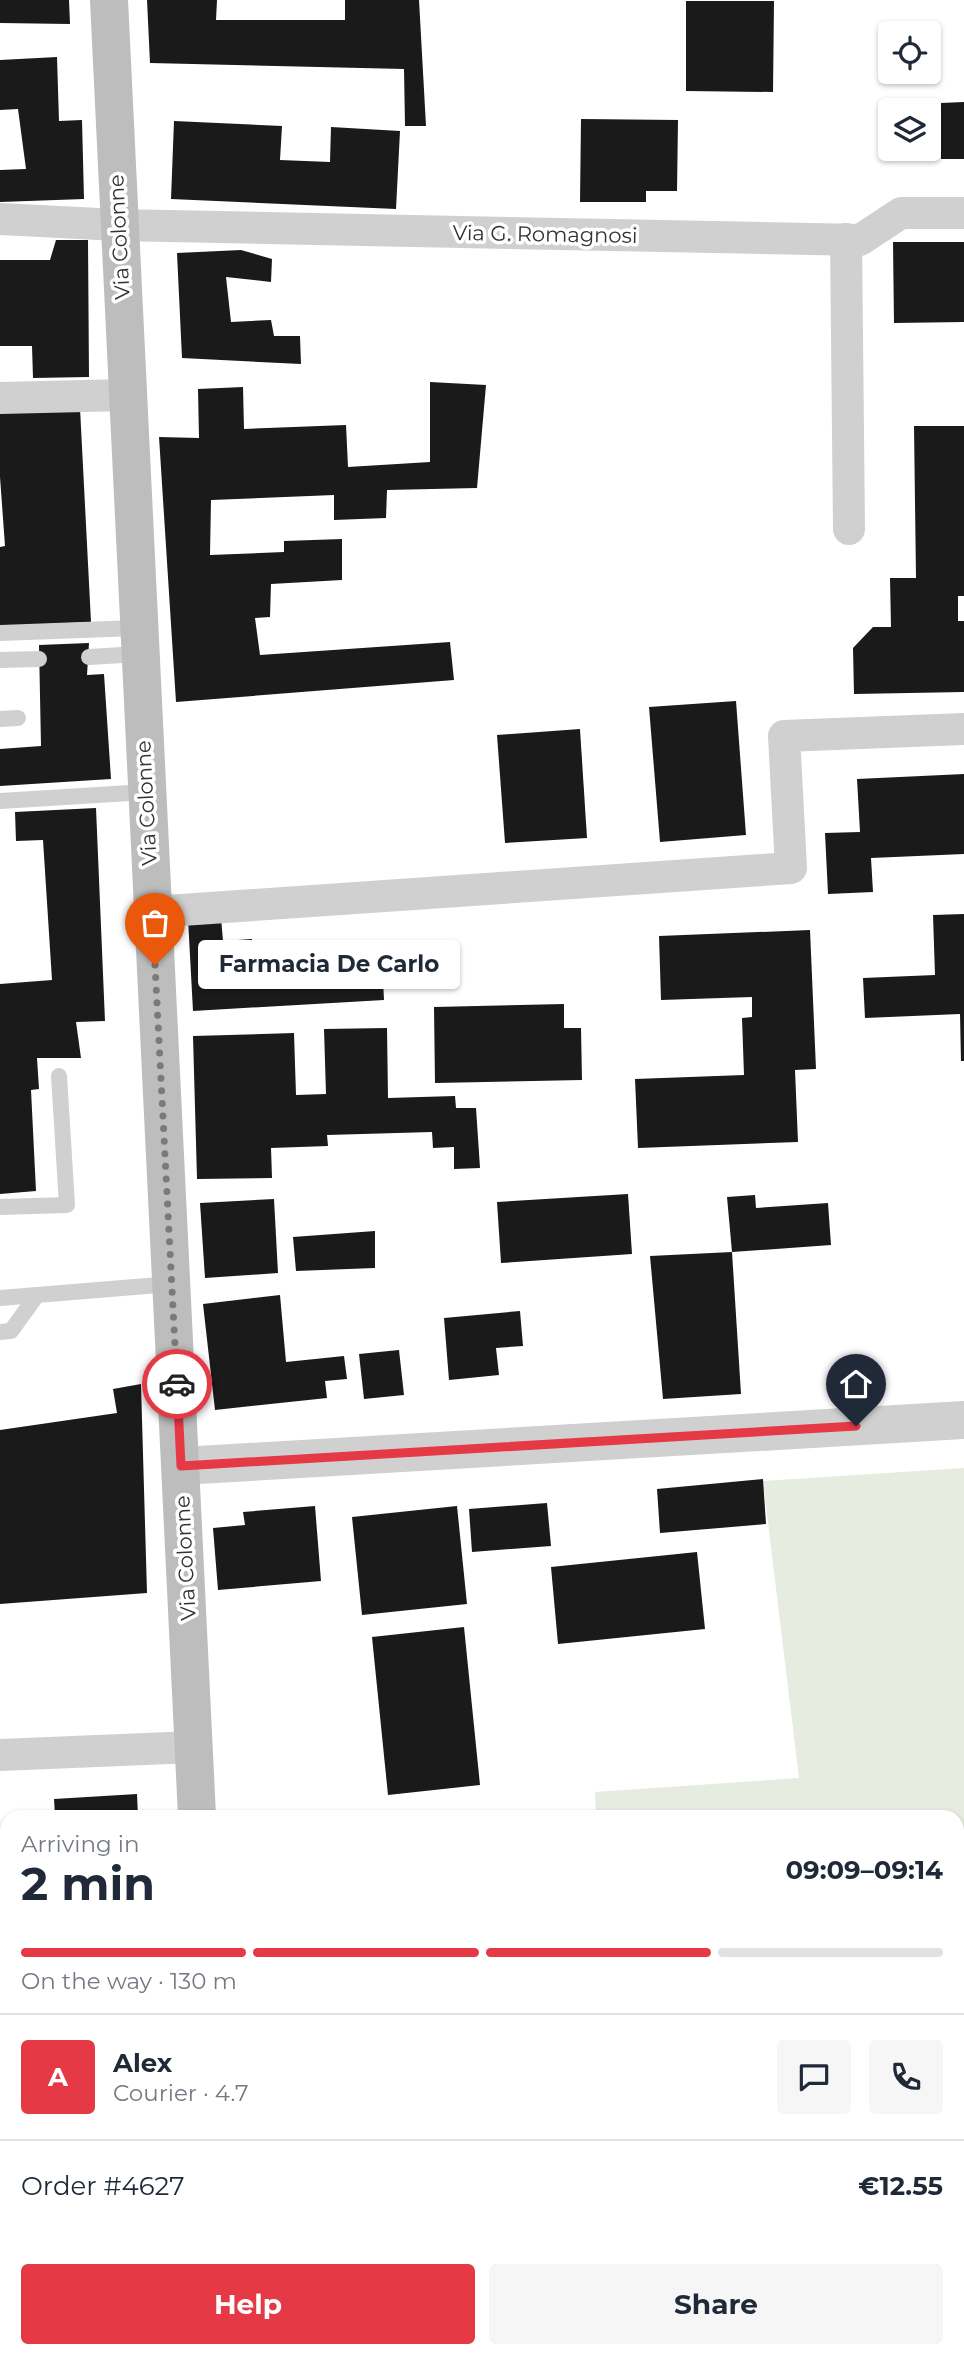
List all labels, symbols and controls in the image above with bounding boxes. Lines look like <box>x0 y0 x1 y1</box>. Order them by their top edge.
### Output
map controls <box>878 21 941 161</box>
button: locate <box>878 21 941 84</box>
button: layers <box>878 98 941 161</box>
street label: Via Colonne <box>103 174 135 300</box>
street label: Via G. Romagnosi <box>452 220 638 248</box>
street label: Via Colonne <box>130 740 162 866</box>
pin <box>125 893 185 965</box>
icon: bag <box>136 904 174 942</box>
callout: Farmacia De Carlo <box>197 940 460 990</box>
text: Farmacia De Carlo <box>219 950 439 978</box>
courier <box>142 1349 212 1419</box>
pin <box>826 1354 886 1426</box>
icon: car <box>158 1365 196 1403</box>
icon: home <box>837 1365 875 1403</box>
street label: Via Colonne <box>169 1495 201 1621</box>
text: Arriving in <box>21 1830 140 1858</box>
text: 09:09–09:14 <box>785 1854 943 1886</box>
text: 2 min <box>21 1855 155 1912</box>
text: On the way · 130 m <box>21 1967 237 1995</box>
button: chat <box>777 2040 851 2114</box>
button: phone <box>869 2040 943 2114</box>
text: Alex <box>113 2047 172 2079</box>
text: A <box>48 2061 68 2093</box>
text: Courier · 4.7 <box>113 2079 249 2107</box>
text: Order #4627 <box>21 2170 185 2202</box>
text: €12.55 <box>858 2170 943 2202</box>
button: Help <box>21 2264 475 2344</box>
button: Share <box>489 2264 943 2344</box>

